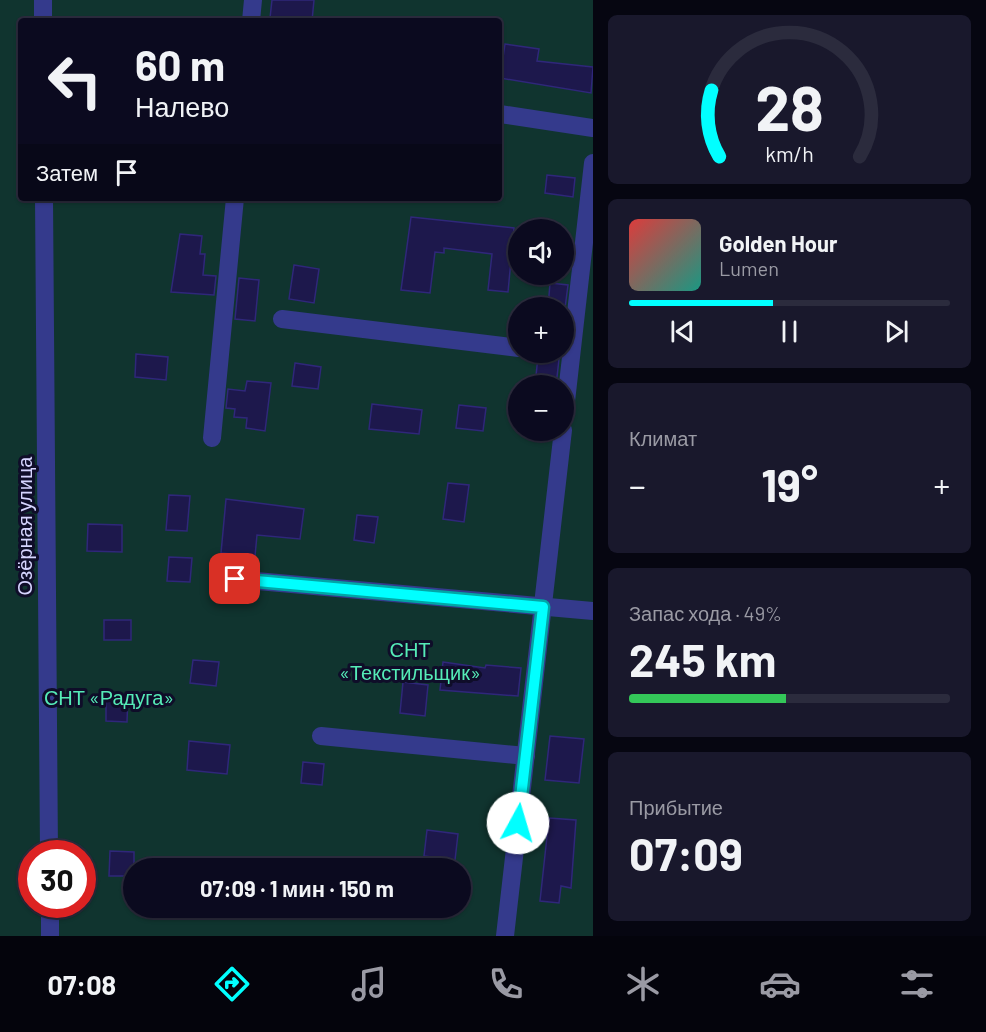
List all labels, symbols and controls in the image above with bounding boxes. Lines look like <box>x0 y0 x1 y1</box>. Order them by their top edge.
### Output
text: 60 m <box>135 39 225 89</box>
icon: left <box>36 42 114 120</box>
text: 28 <box>755 69 824 143</box>
text: Налево <box>135 90 229 122</box>
text: km/h <box>765 141 814 166</box>
icon: arrive <box>110 156 143 189</box>
text: Затем <box>36 159 98 185</box>
map controls <box>508 219 574 441</box>
button: sound <box>508 219 574 285</box>
text: Golden Hour <box>719 230 837 256</box>
text: Lumen <box>719 256 779 280</box>
button: + <box>508 297 574 363</box>
icon: previous <box>666 315 699 348</box>
icon: pause <box>773 315 806 348</box>
icon: next <box>880 315 913 348</box>
button: − <box>508 375 574 441</box>
text: Климат <box>629 426 697 450</box>
street label: Озёрная улица <box>12 456 36 595</box>
text: 19° <box>761 457 818 511</box>
text: − <box>629 465 646 505</box>
text: + <box>934 465 950 505</box>
pin <box>209 553 260 604</box>
icon: arrive <box>218 562 251 595</box>
text: Запас хода · 49% <box>629 601 782 625</box>
text: 245 km <box>629 632 776 686</box>
park label: СНТ «Текстильщик» <box>339 637 481 684</box>
park label: СНТ «Радуга» <box>44 685 174 709</box>
position arrow <box>486 791 550 855</box>
text: Прибытие <box>629 795 723 819</box>
text: 07:09 <box>629 826 743 880</box>
speed limit sign: 30 <box>18 840 96 918</box>
text: 07:09 · 1 мин · 150 m <box>200 875 394 901</box>
icon: directions <box>211 963 253 1005</box>
icon: music <box>348 963 390 1005</box>
icon: phone <box>485 963 527 1005</box>
icon: climate <box>622 963 664 1005</box>
icon: car <box>759 963 801 1005</box>
icon: filters <box>896 963 938 1005</box>
text: 07:08 <box>48 968 116 1000</box>

